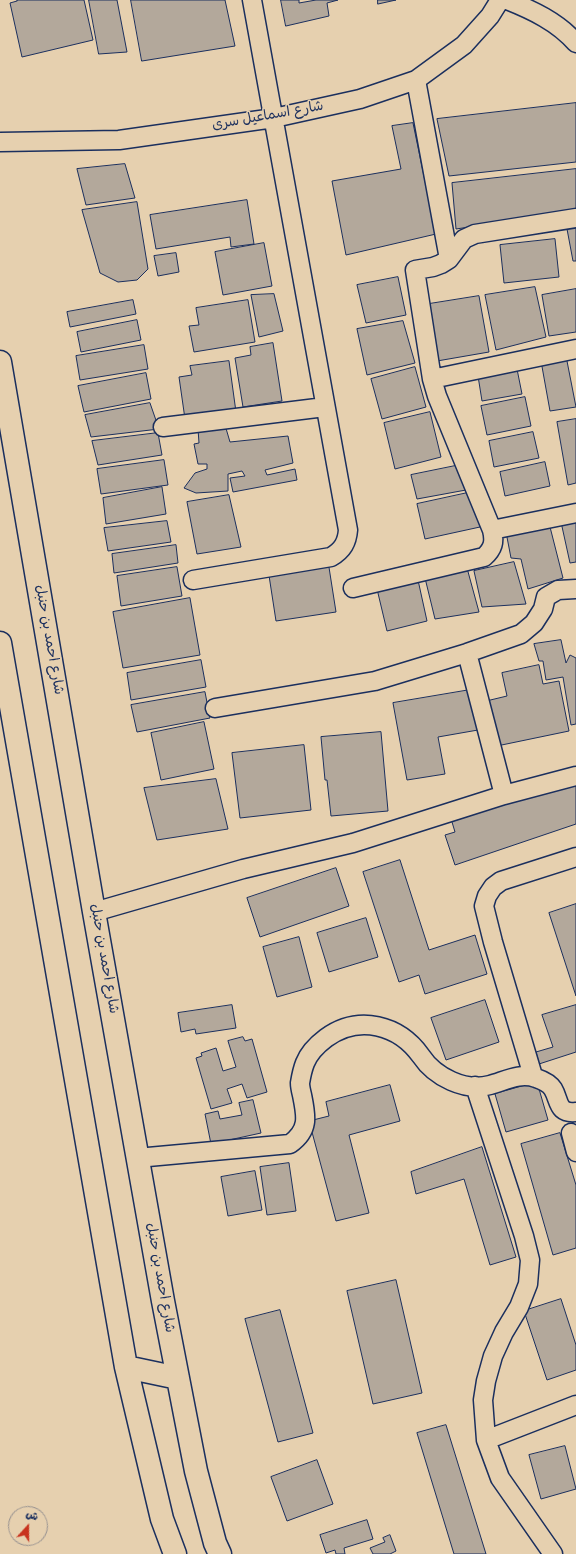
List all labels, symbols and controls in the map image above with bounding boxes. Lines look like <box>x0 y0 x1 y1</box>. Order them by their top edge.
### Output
street label: شارع اسماعيل سرى <box>211 99 325 135</box>
street label: شارع احمد بن حنبل <box>30 584 66 696</box>
street label: شارع احمد بن حنبل <box>85 903 121 1015</box>
street label: شارع احمد بن حنبل <box>141 1222 177 1334</box>
north arrow <box>8 1506 48 1546</box>
text: ش <box>23 1506 40 1525</box>

